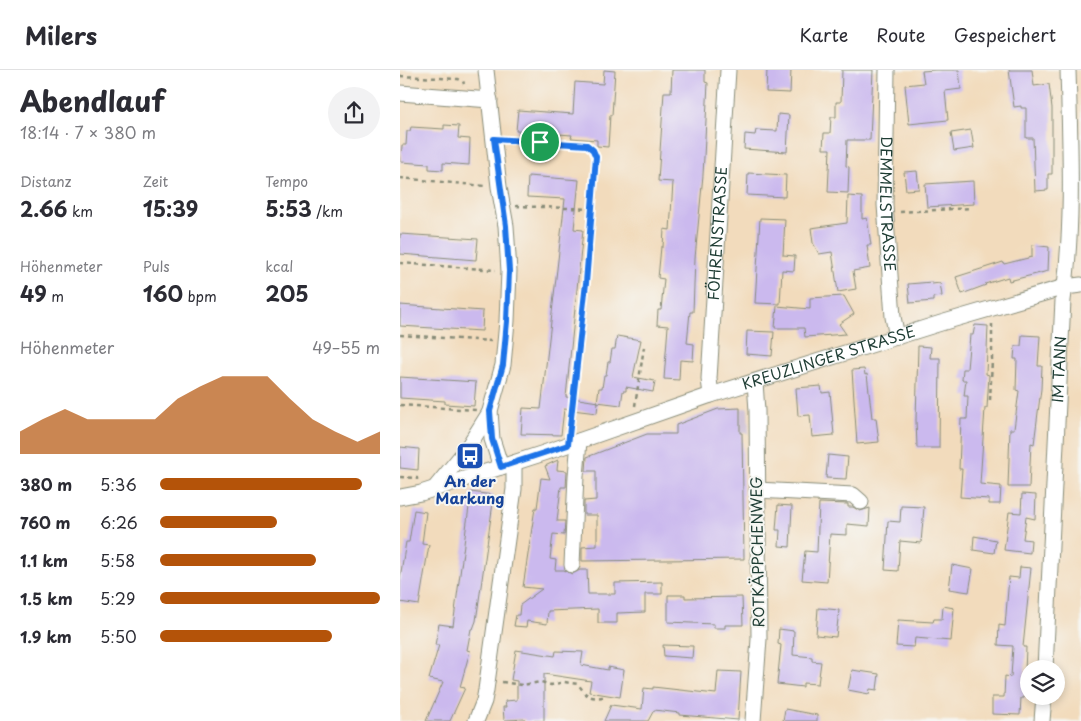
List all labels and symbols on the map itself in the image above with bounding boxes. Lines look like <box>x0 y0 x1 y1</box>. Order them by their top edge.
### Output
pin <box>519 121 561 163</box>
street label: DEMMELSTRASSE <box>875 136 903 272</box>
street label: FÖHRENSTRASSE <box>701 166 732 301</box>
street label: KREUZLINGER STRASSE <box>739 319 918 395</box>
street label: IM TANN <box>1045 335 1071 403</box>
bus stop icon: An der Markung <box>455 441 485 471</box>
place label: An der Markung <box>436 469 504 509</box>
street label: ROTKÄPPCHENWEG <box>744 476 769 628</box>

